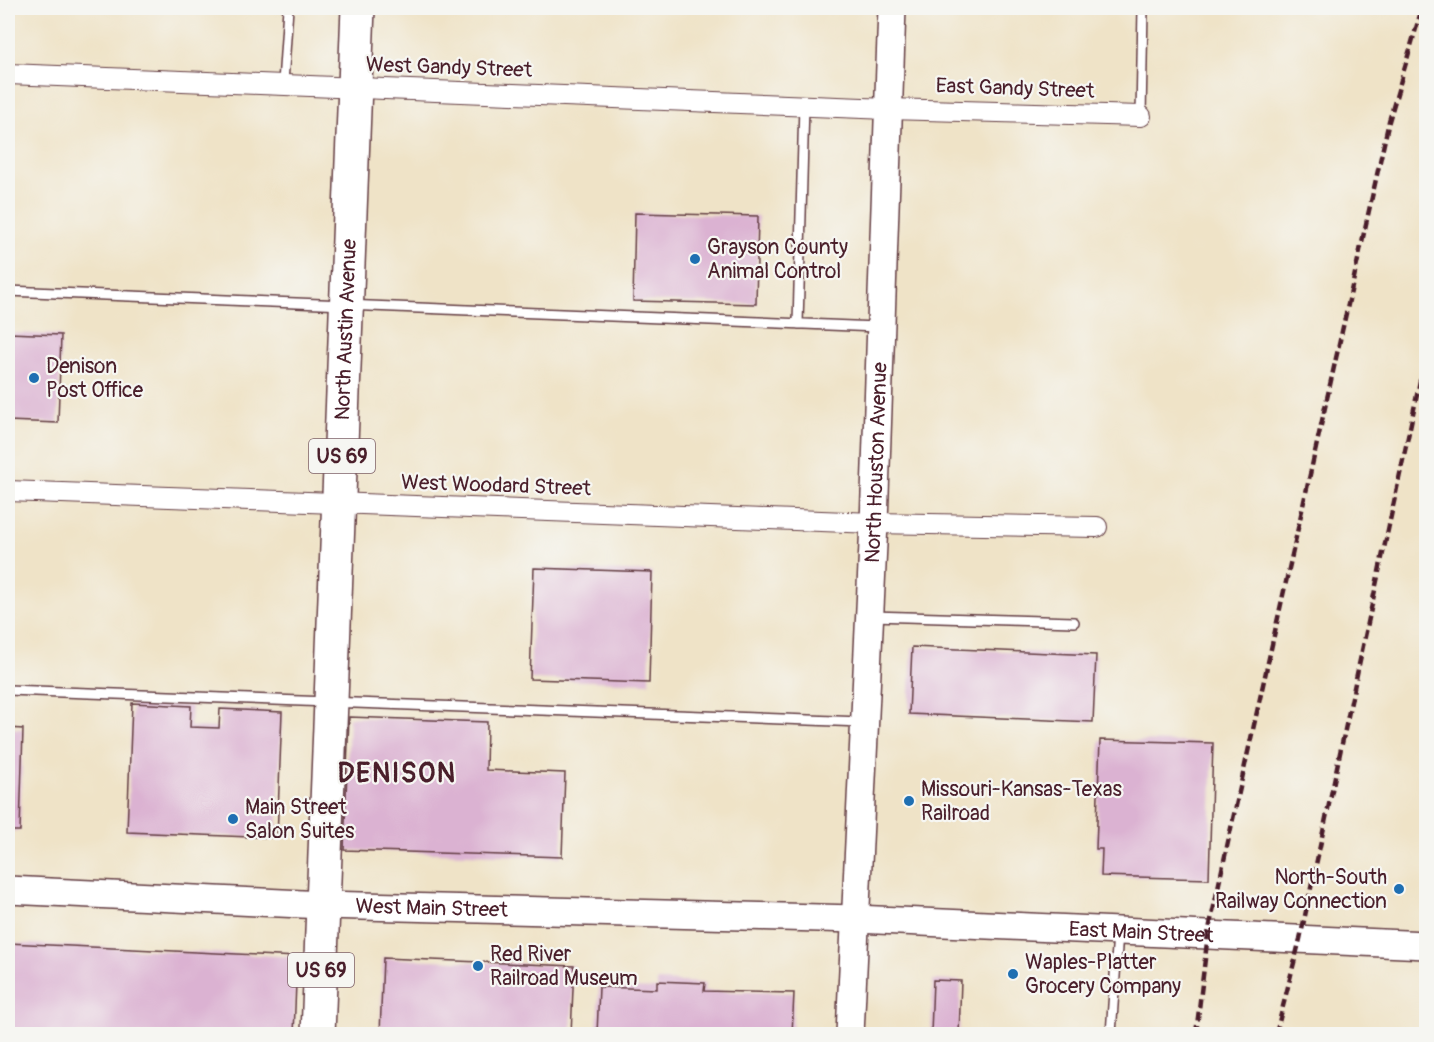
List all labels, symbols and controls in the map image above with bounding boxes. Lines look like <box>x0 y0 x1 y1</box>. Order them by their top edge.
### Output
street label: West Gandy Street <box>365 51 533 84</box>
street label: East Gandy Street <box>935 72 1095 105</box>
place label: Grayson County Animal Control <box>707 234 848 285</box>
street label: North Austin Avenue <box>329 238 363 421</box>
marker: Grayson County Animal Control <box>688 252 702 266</box>
place label: Denison Post Office <box>46 353 144 404</box>
street label: North Houston Avenue <box>859 361 894 564</box>
marker: Denison Post Office <box>27 371 41 385</box>
road number: US 69 <box>309 439 375 473</box>
street label: West Woodard Street <box>400 469 592 502</box>
district label: DENISON <box>337 757 457 790</box>
place label: Missouri-Kansas-Texas Railroad <box>921 776 1122 827</box>
place label: Main Street Salon Suites <box>245 794 355 845</box>
marker: Missouri-Kansas-Texas Railroad <box>902 794 916 808</box>
marker: Main Street Salon Suites <box>226 812 240 826</box>
place label: North-South Railway Connection <box>1215 864 1387 915</box>
marker: North-South Railway Connection <box>1392 882 1406 896</box>
street label: West Main Street <box>355 893 509 924</box>
street label: East Main Street <box>1068 916 1215 949</box>
place label: Red River Railroad Museum <box>490 941 638 992</box>
place label: Waples-Platter Grocery Company <box>1025 949 1181 1000</box>
road number: US 69 <box>288 953 354 987</box>
marker: Red River Railroad Museum <box>471 959 485 973</box>
marker: Waples-Platter Grocery Company <box>1006 967 1020 981</box>

